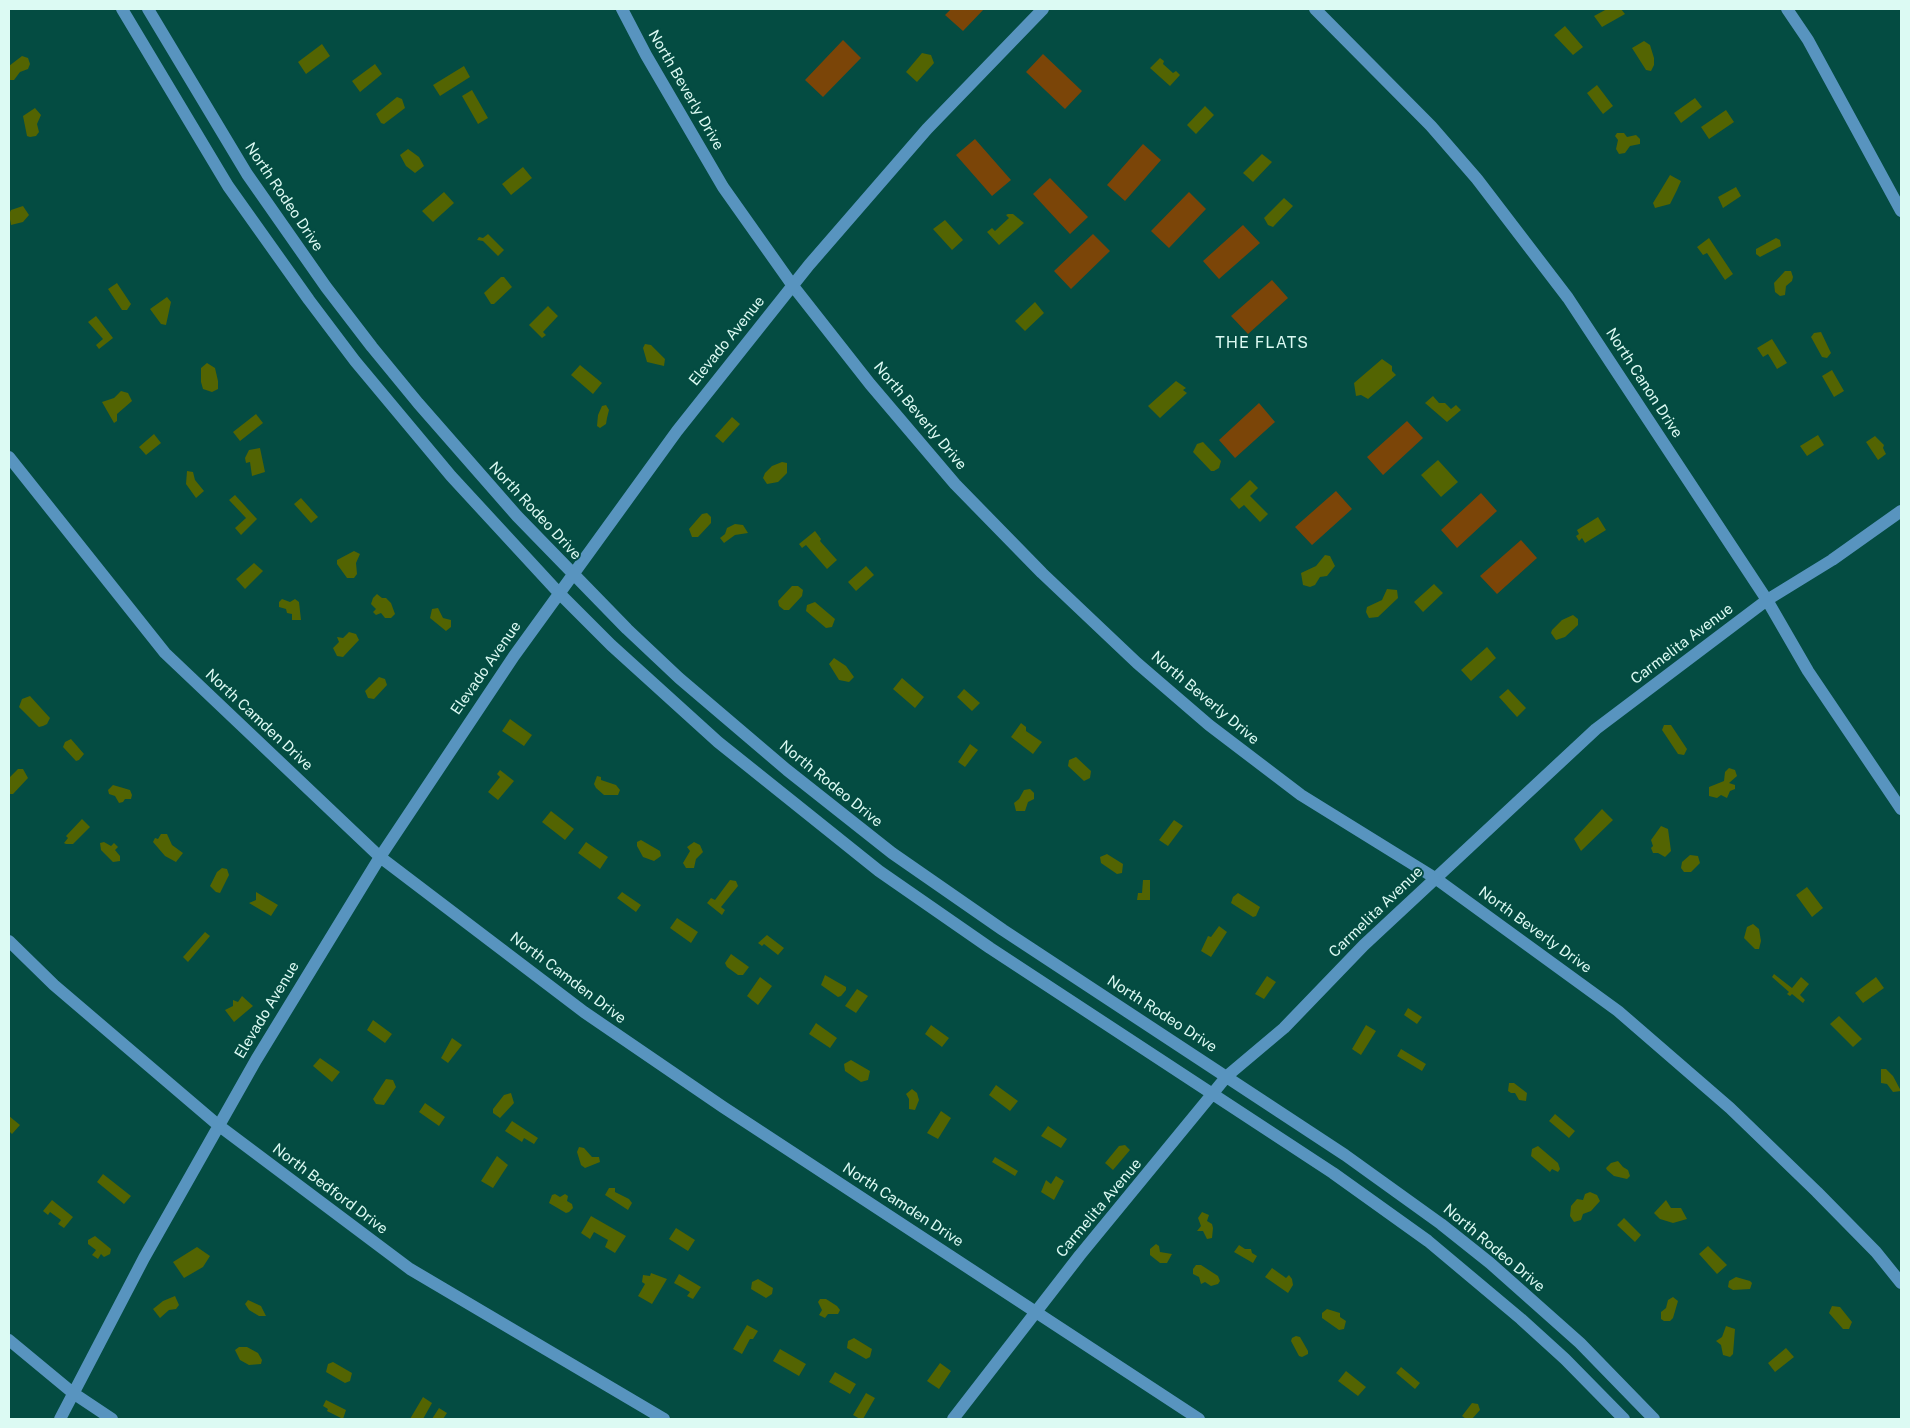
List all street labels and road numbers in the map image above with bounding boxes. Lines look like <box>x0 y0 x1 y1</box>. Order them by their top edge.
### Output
street label: North Beverly Drive <box>644 27 728 153</box>
street label: North Rodeo Drive <box>241 139 327 255</box>
street label: Elevado Avenue <box>685 293 769 389</box>
street label: North Canon Drive <box>1602 325 1686 441</box>
street label: North Beverly Drive <box>870 358 970 474</box>
street label: North Rodeo Drive <box>485 458 585 564</box>
street label: Carmelita Avenue <box>1627 600 1737 688</box>
street label: Elevado Avenue <box>447 618 525 718</box>
street label: North Beverly Drive <box>1147 648 1263 748</box>
street label: North Camden Drive <box>201 665 317 775</box>
street label: North Rodeo Drive <box>776 737 886 831</box>
street label: Carmelita Avenue <box>1325 863 1427 961</box>
street label: North Beverly Drive <box>1475 883 1595 977</box>
street label: North Camden Drive <box>506 929 630 1027</box>
street label: Elevado Avenue <box>231 958 303 1062</box>
street label: North Rodeo Drive <box>1104 972 1220 1056</box>
street label: North Bedford Drive <box>269 1140 391 1238</box>
street label: Carmelita Avenue <box>1052 1155 1146 1261</box>
street label: North Camden Drive <box>839 1159 967 1251</box>
street label: North Rodeo Drive <box>1439 1200 1549 1296</box>

